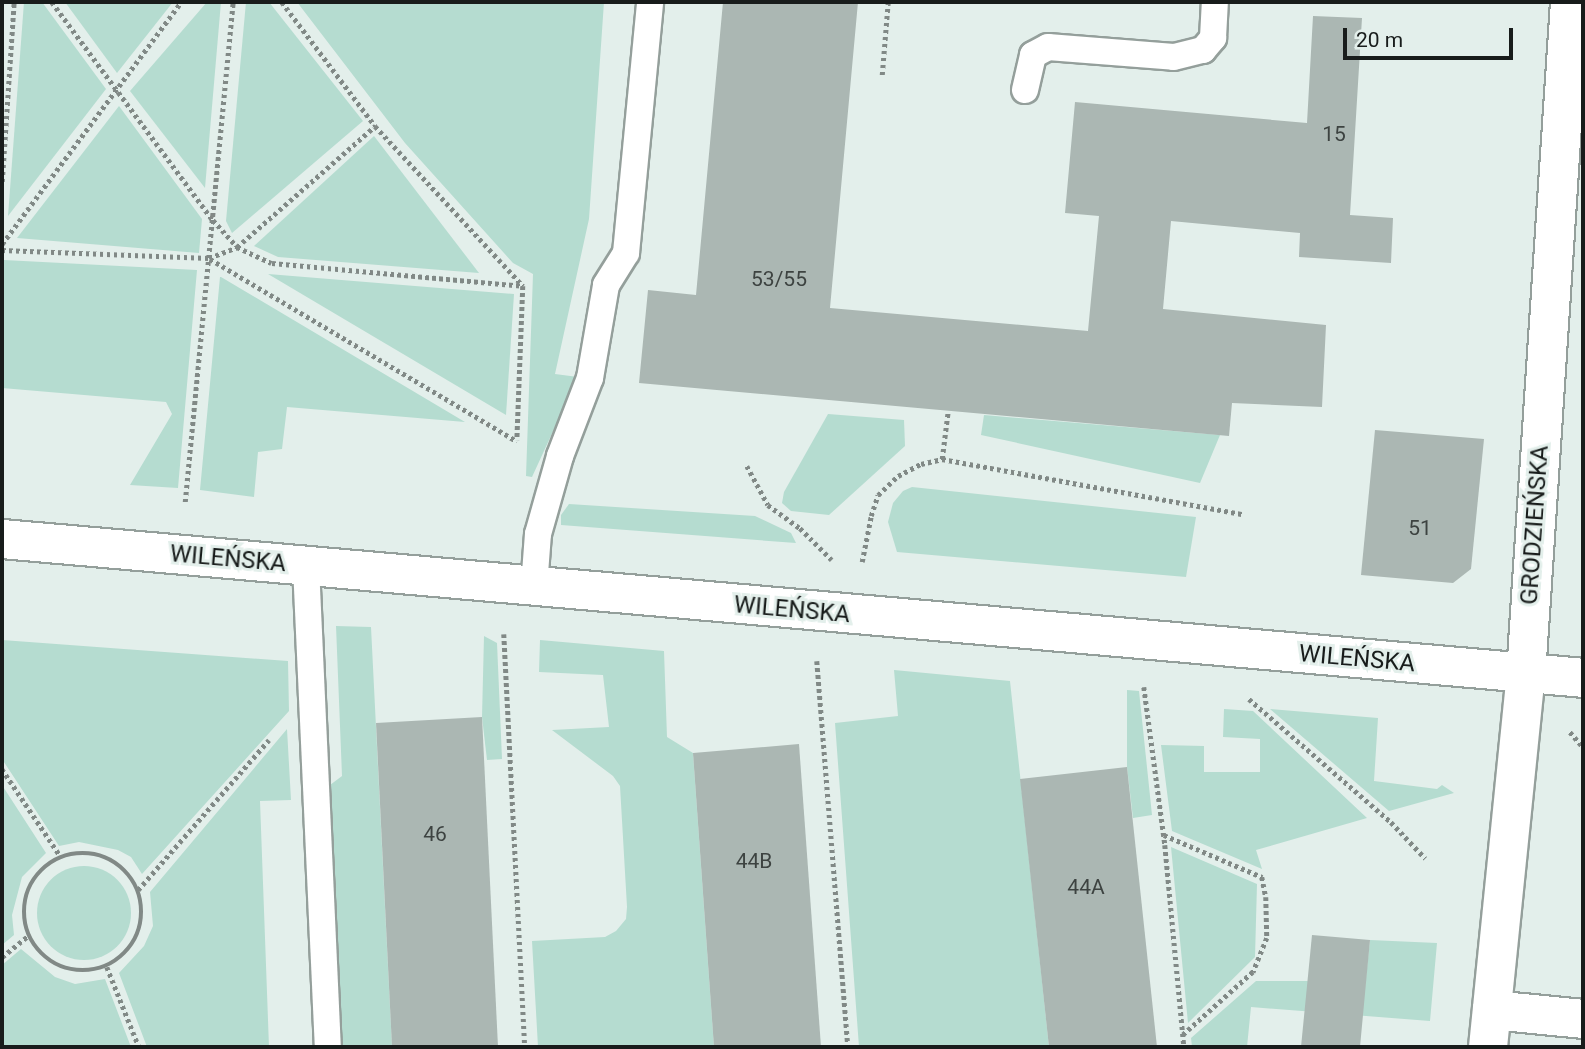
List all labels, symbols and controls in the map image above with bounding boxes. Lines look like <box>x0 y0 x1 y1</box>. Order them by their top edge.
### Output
scale bar <box>1347 14 1517 58</box>
text: 20 m <box>1356 28 1403 52</box>
house number: 15 <box>1322 121 1346 147</box>
house number: 53/55 <box>751 266 807 292</box>
street label: GRODZIEŃSKA <box>1515 444 1555 606</box>
house number: 51 <box>1408 515 1432 541</box>
street label: WILEŃSKA <box>169 540 287 578</box>
street label: WILEŃSKA <box>733 591 851 629</box>
street label: WILEŃSKA <box>1298 640 1416 678</box>
house number: 46 <box>423 821 447 847</box>
house number: 44B <box>736 848 772 874</box>
house number: 44A <box>1067 874 1105 900</box>

